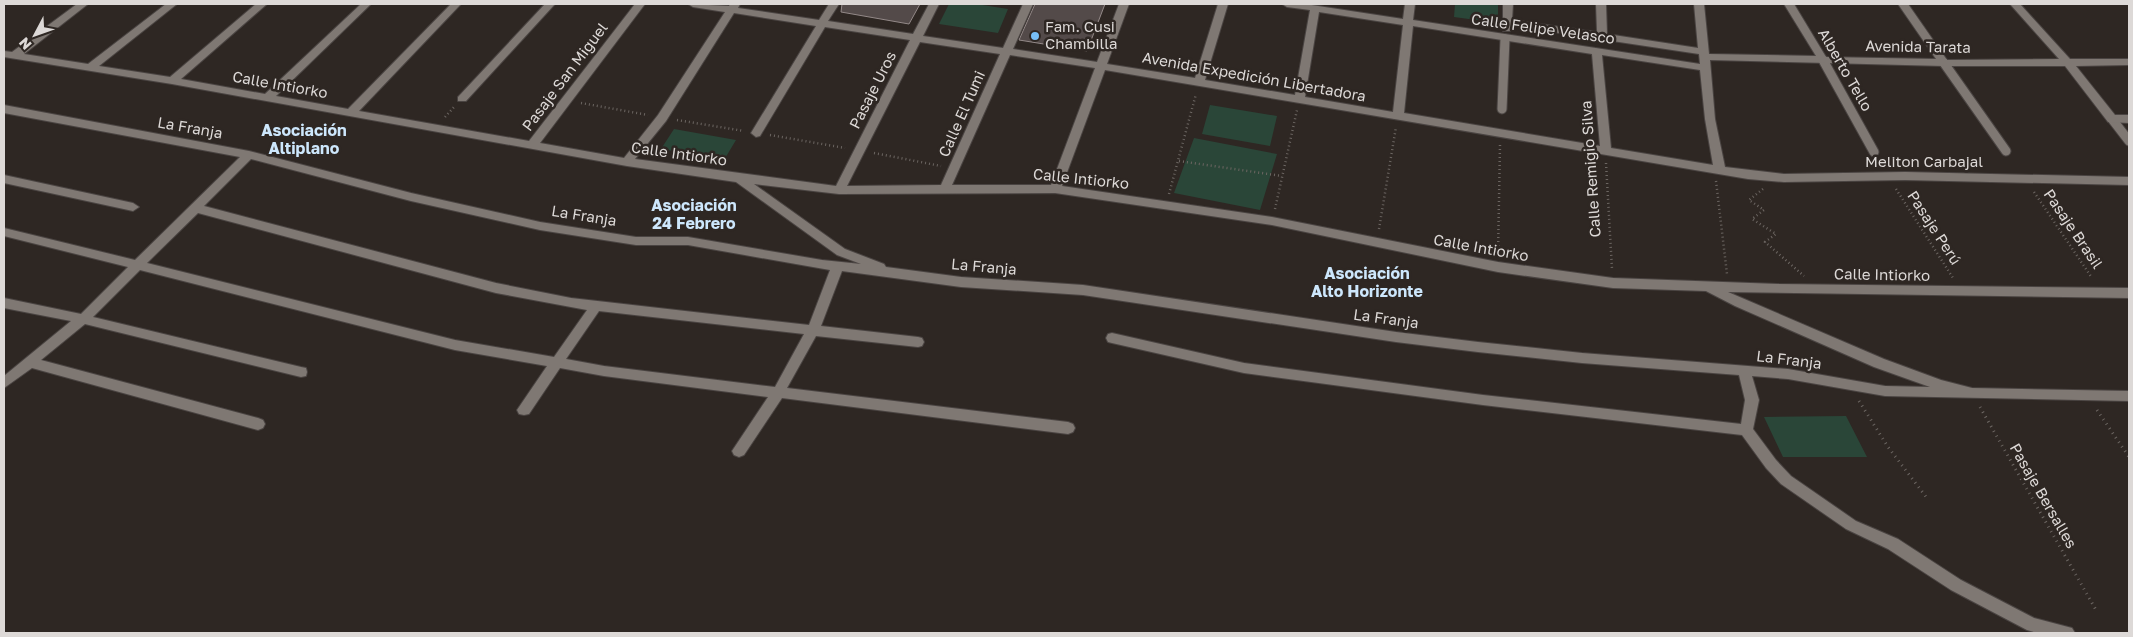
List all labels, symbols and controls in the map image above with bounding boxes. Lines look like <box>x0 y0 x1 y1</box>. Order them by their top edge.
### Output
street label: Calle Felipe Velasco <box>1470 9 1616 47</box>
north arrow <box>10 10 60 60</box>
place label: Fam. Cusi Chambilla <box>1045 17 1118 52</box>
street label: Pasaje San Miguel <box>518 19 611 134</box>
street label: Alberto Tello <box>1815 25 1877 114</box>
marker: Fam. Cusi Chambilla <box>1029 30 1041 42</box>
text: N <box>15 34 35 53</box>
street label: Avenida Tarata <box>1865 36 1971 56</box>
street label: Avenida Expedición Libertadora <box>1141 47 1367 105</box>
street label: Pasaje Uros <box>845 48 899 131</box>
street label: Calle Intiorko <box>231 67 329 101</box>
street label: Calle El Tumi <box>934 68 988 160</box>
street label: Calle Remigio Silva <box>1576 100 1604 238</box>
street label: La Franja <box>156 112 224 142</box>
district label: Asociación Altiplano <box>261 120 347 158</box>
street label: Calle Intiorko <box>630 137 728 169</box>
street label: Meliton Carbajal <box>1865 152 1983 170</box>
street label: Calle Intiorko <box>1032 164 1130 192</box>
street label: Pasaje Brasil <box>2041 185 2107 272</box>
street label: Pasaje Perú <box>1904 187 1965 268</box>
district label: Asociación 24 Febrero <box>651 195 737 233</box>
street label: La Franja <box>550 201 618 229</box>
street label: Calle Intiorko <box>1432 230 1530 264</box>
street label: La Franja <box>951 254 1018 278</box>
district label: Asociación Alto Horizonte <box>1311 263 1423 301</box>
street label: Calle Intiorko <box>1834 264 1930 284</box>
street label: La Franja <box>1352 305 1420 331</box>
street label: La Franja <box>1755 346 1823 372</box>
street label: Pasaje Bersalles <box>2007 440 2081 551</box>

